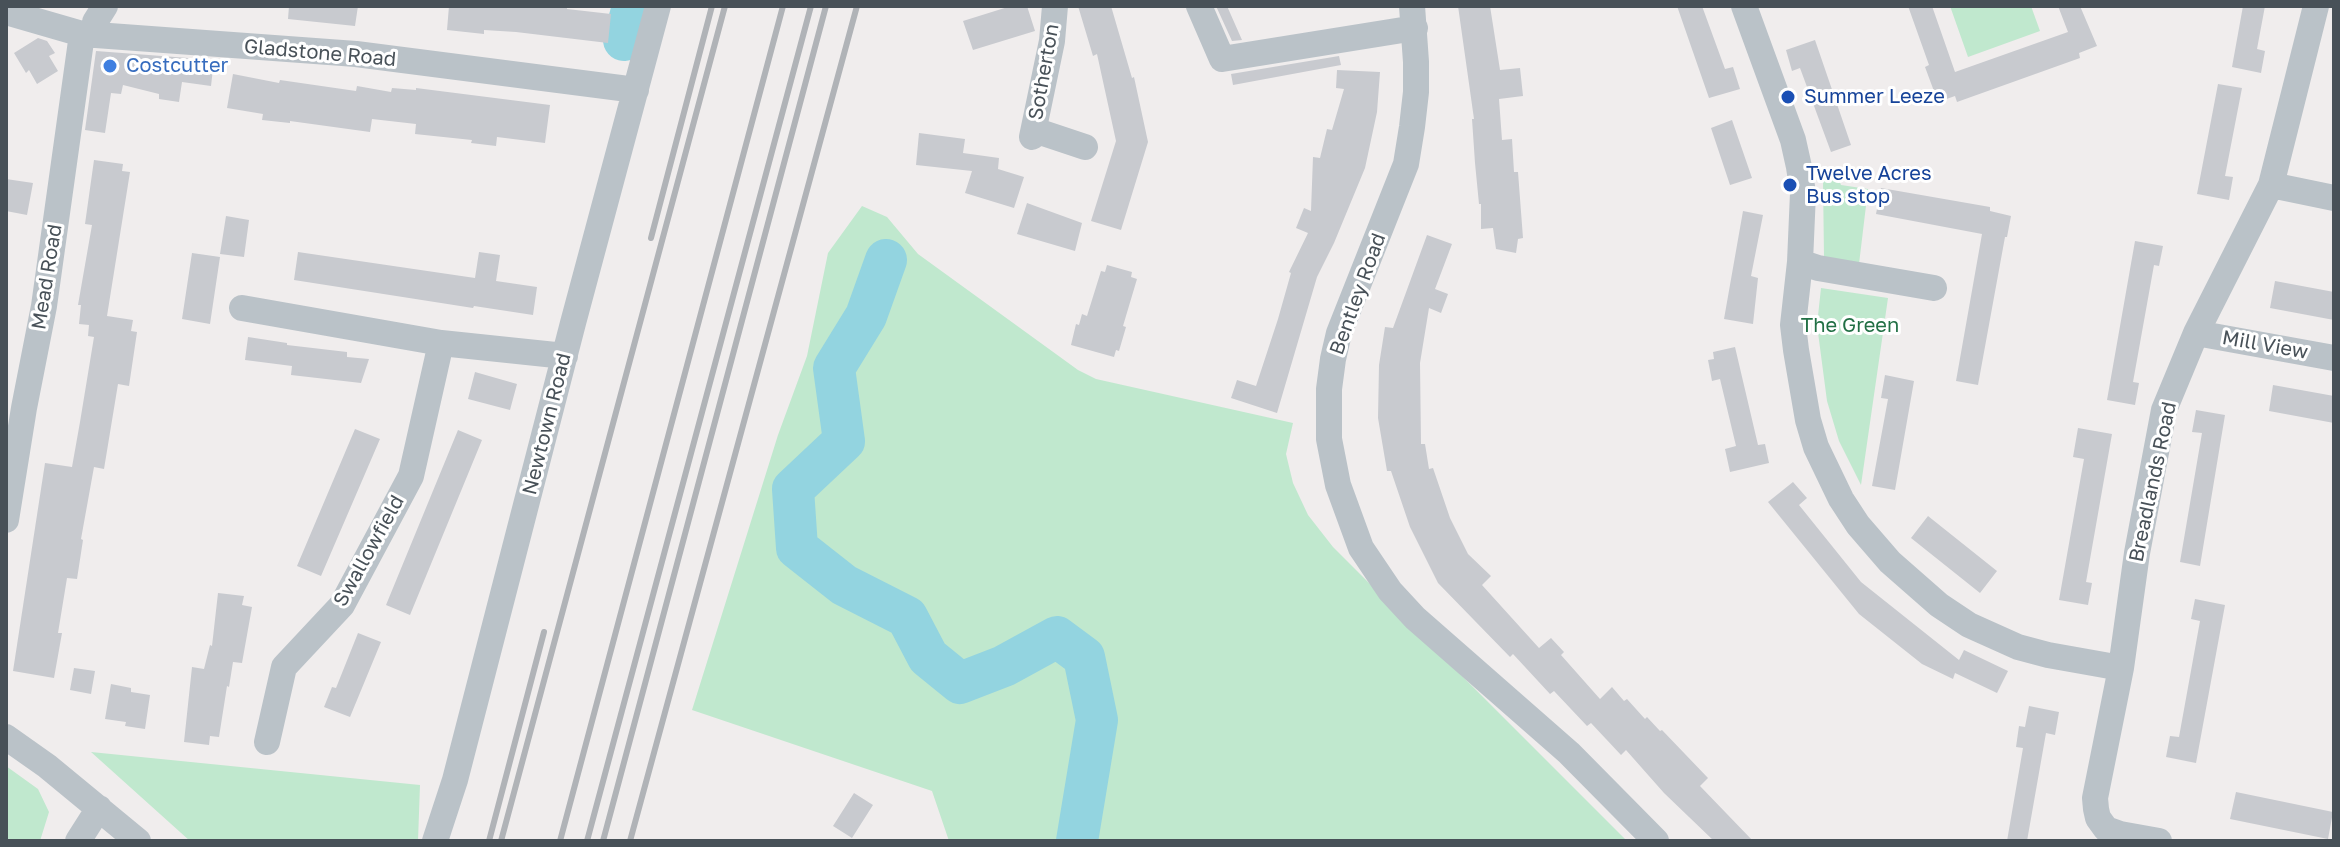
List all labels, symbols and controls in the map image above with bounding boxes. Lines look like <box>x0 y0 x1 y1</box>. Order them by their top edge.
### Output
street label: Sotherton <box>1024 22 1064 122</box>
street label: Gladstone Road <box>243 34 397 72</box>
place label: Costcutter <box>126 54 228 78</box>
marker: Costcutter <box>101 57 119 75</box>
place label: Summer Leeze <box>1804 85 1945 109</box>
marker: Summer Leeze <box>1779 88 1797 106</box>
place label: Twelve Acres Bus stop <box>1806 162 1931 209</box>
marker: Twelve Acres Bus stop <box>1781 176 1799 194</box>
street label: Mead Road <box>27 223 67 331</box>
street label: Bentley Road <box>1325 230 1391 358</box>
park label: The Green <box>1801 314 1899 338</box>
street label: Mill View <box>2220 326 2310 364</box>
street label: Newtown Road <box>518 351 576 497</box>
street label: Breadlands Road <box>2124 400 2182 564</box>
street label: Swallowfield <box>329 491 409 611</box>

